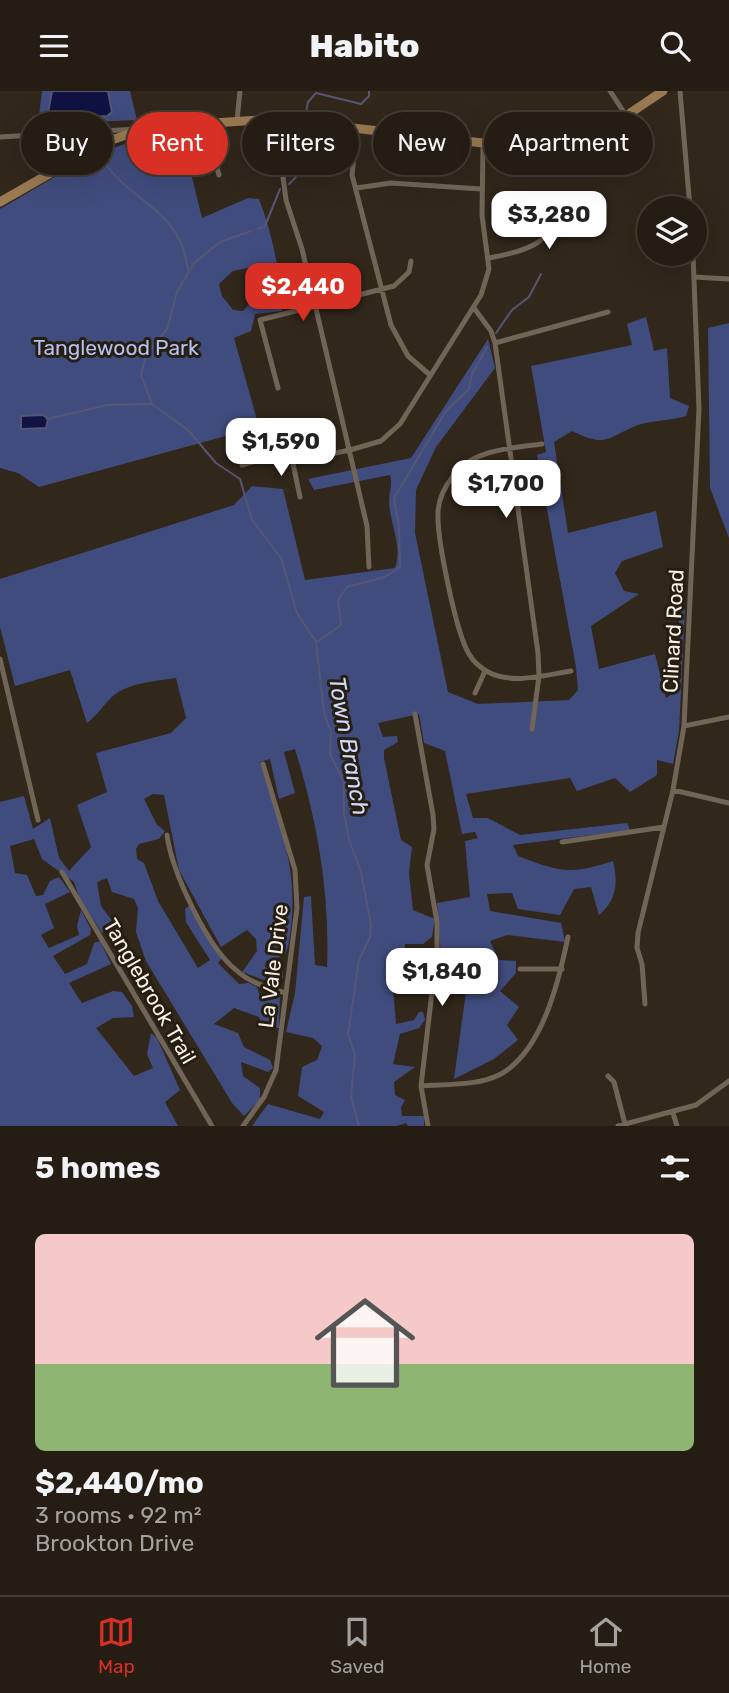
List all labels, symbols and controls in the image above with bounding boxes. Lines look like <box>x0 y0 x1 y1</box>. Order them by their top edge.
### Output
icon: menu <box>35 27 73 65</box>
text: Habito <box>309 27 420 65</box>
icon: search <box>656 27 694 65</box>
chip: Buy <box>21 112 113 175</box>
chip: Rent <box>127 112 228 175</box>
chip: Filters <box>242 112 359 175</box>
chip: New <box>373 112 470 175</box>
chip: Apartment <box>484 112 653 175</box>
pin: $3,280 <box>492 191 606 251</box>
map controls <box>637 196 707 266</box>
button: layers <box>637 196 707 266</box>
text: $3,280 <box>507 200 591 228</box>
pin: $2,440 <box>246 264 360 323</box>
text: $2,440 <box>261 272 345 300</box>
park label: Tanglewood Park <box>33 335 199 360</box>
pin: $1,590 <box>224 419 338 478</box>
text: $1,590 <box>242 427 320 455</box>
pin: $1,700 <box>449 461 563 520</box>
text: $1,700 <box>468 469 544 497</box>
street label: Clinard Road <box>657 569 689 693</box>
water label: Town Branch <box>323 674 375 818</box>
street label: La Vale Drive <box>253 903 293 1029</box>
street label: Tanglebrook Trail <box>98 914 202 1068</box>
pin: $1,840 <box>385 949 499 1008</box>
text: $1,840 <box>402 957 482 985</box>
icon: filters <box>656 1149 694 1187</box>
text: 5 homes <box>35 1150 161 1186</box>
icon: home <box>302 1280 428 1406</box>
text: $2,440/mo <box>35 1465 204 1501</box>
text: 3 rooms · 92 m² <box>35 1501 201 1529</box>
text: Brookton Drive <box>35 1529 194 1557</box>
tab: Map <box>97 1613 135 1678</box>
tab: Saved <box>330 1613 385 1678</box>
tab: Home <box>580 1613 632 1678</box>

